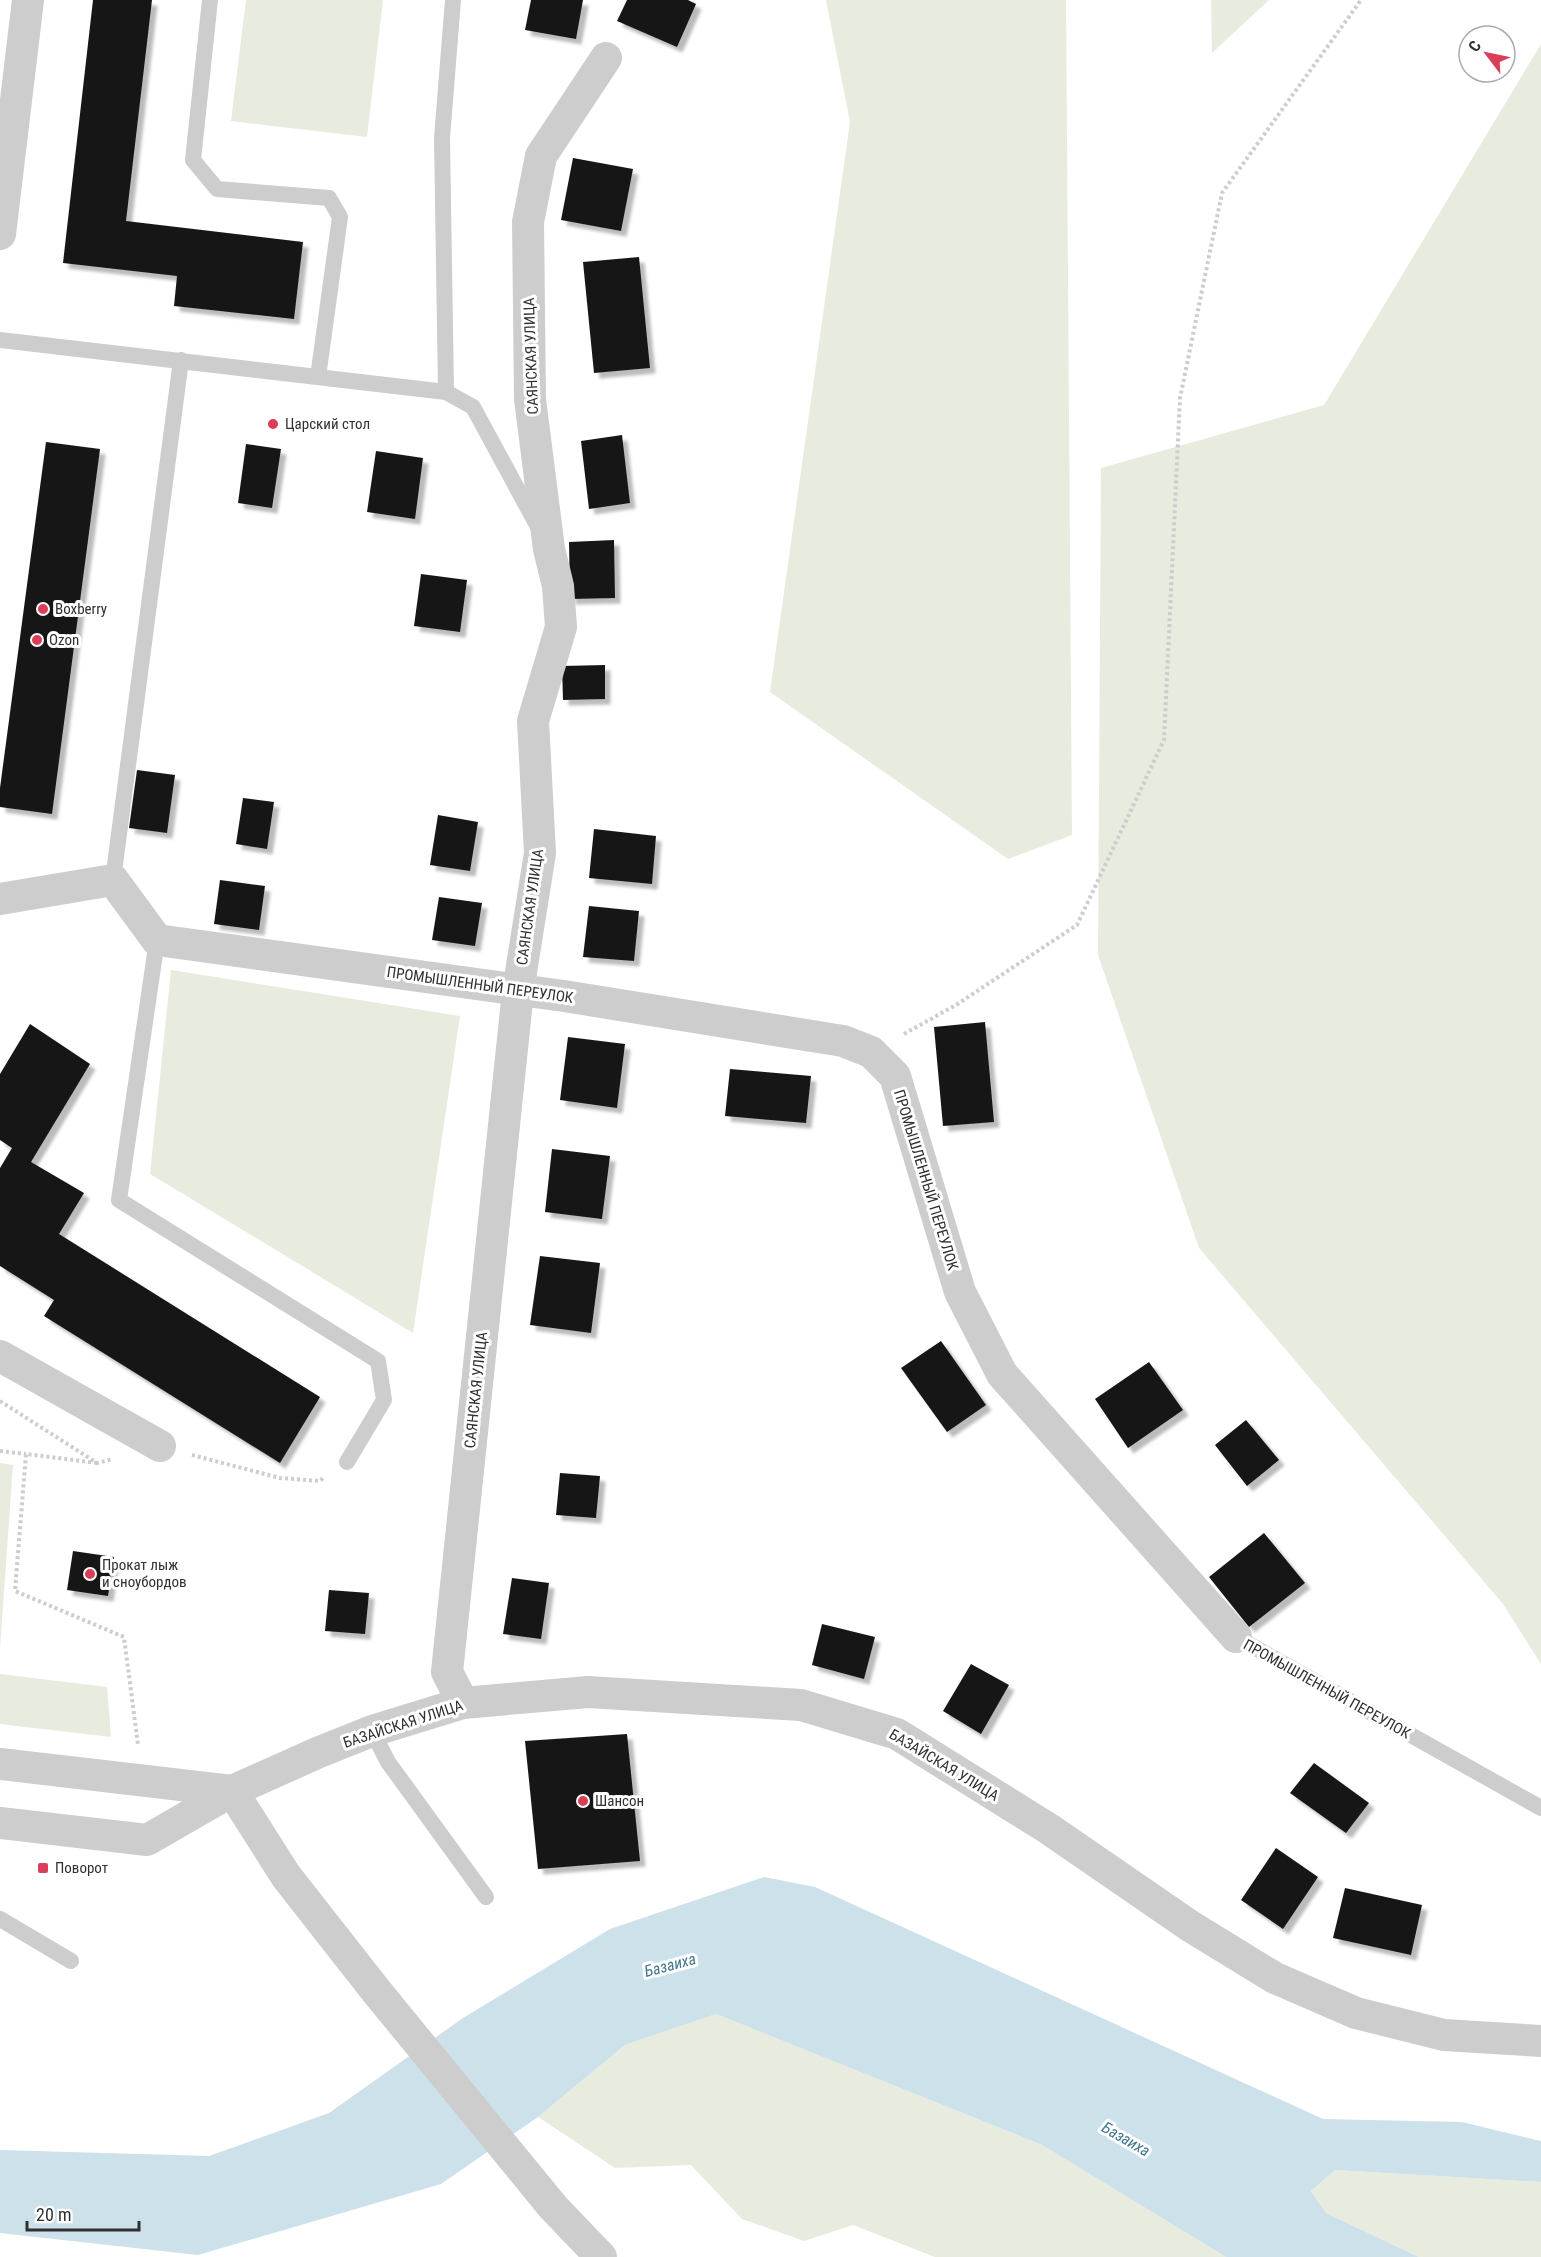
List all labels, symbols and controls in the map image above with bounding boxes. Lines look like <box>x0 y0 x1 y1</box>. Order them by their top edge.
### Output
north arrow <box>1457 24 1517 84</box>
text: С <box>1464 37 1485 55</box>
street label: САЯНСКАЯ УЛИЦА <box>520 297 542 415</box>
place label: Царский стол <box>285 415 370 433</box>
marker: Царский стол <box>266 417 280 431</box>
place label: Boxberry <box>55 600 107 618</box>
marker: Boxberry <box>36 602 50 616</box>
place label: Ozon <box>49 631 79 649</box>
marker: Ozon <box>30 633 44 647</box>
street label: САЯНСКАЯ УЛИЦА <box>513 847 547 966</box>
street label: ПРОМЫШЛЕННЫЙ ПЕРЕУЛОК <box>386 963 575 1007</box>
street label: ПРОМЫШЛЕННЫЙ ПЕРЕУЛОК <box>890 1087 962 1273</box>
street label: САЯНСКАЯ УЛИЦА <box>461 1331 491 1449</box>
place label: Прокат лыж и сноубордов <box>102 1556 187 1591</box>
marker: Прокат лыж и сноубордов <box>83 1567 97 1581</box>
street label: ПРОМЫШЛЕННЫЙ ПЕРЕУЛОК <box>1240 1636 1414 1743</box>
street label: БАЗАЙСКАЯ УЛИЦА <box>341 1696 465 1752</box>
street label: БАЗАЙСКАЯ УЛИЦА <box>886 1725 1002 1805</box>
place label: Шансон <box>595 1792 644 1810</box>
marker: Шансон <box>576 1794 590 1808</box>
place label: Поворот <box>55 1859 108 1877</box>
marker: Поворот <box>36 1861 50 1875</box>
water label: Базаиха <box>642 1949 698 1981</box>
water label: Базаиха <box>1098 2118 1154 2160</box>
scale bar <box>27 2194 140 2232</box>
text: 20 m <box>36 2204 71 2225</box>

